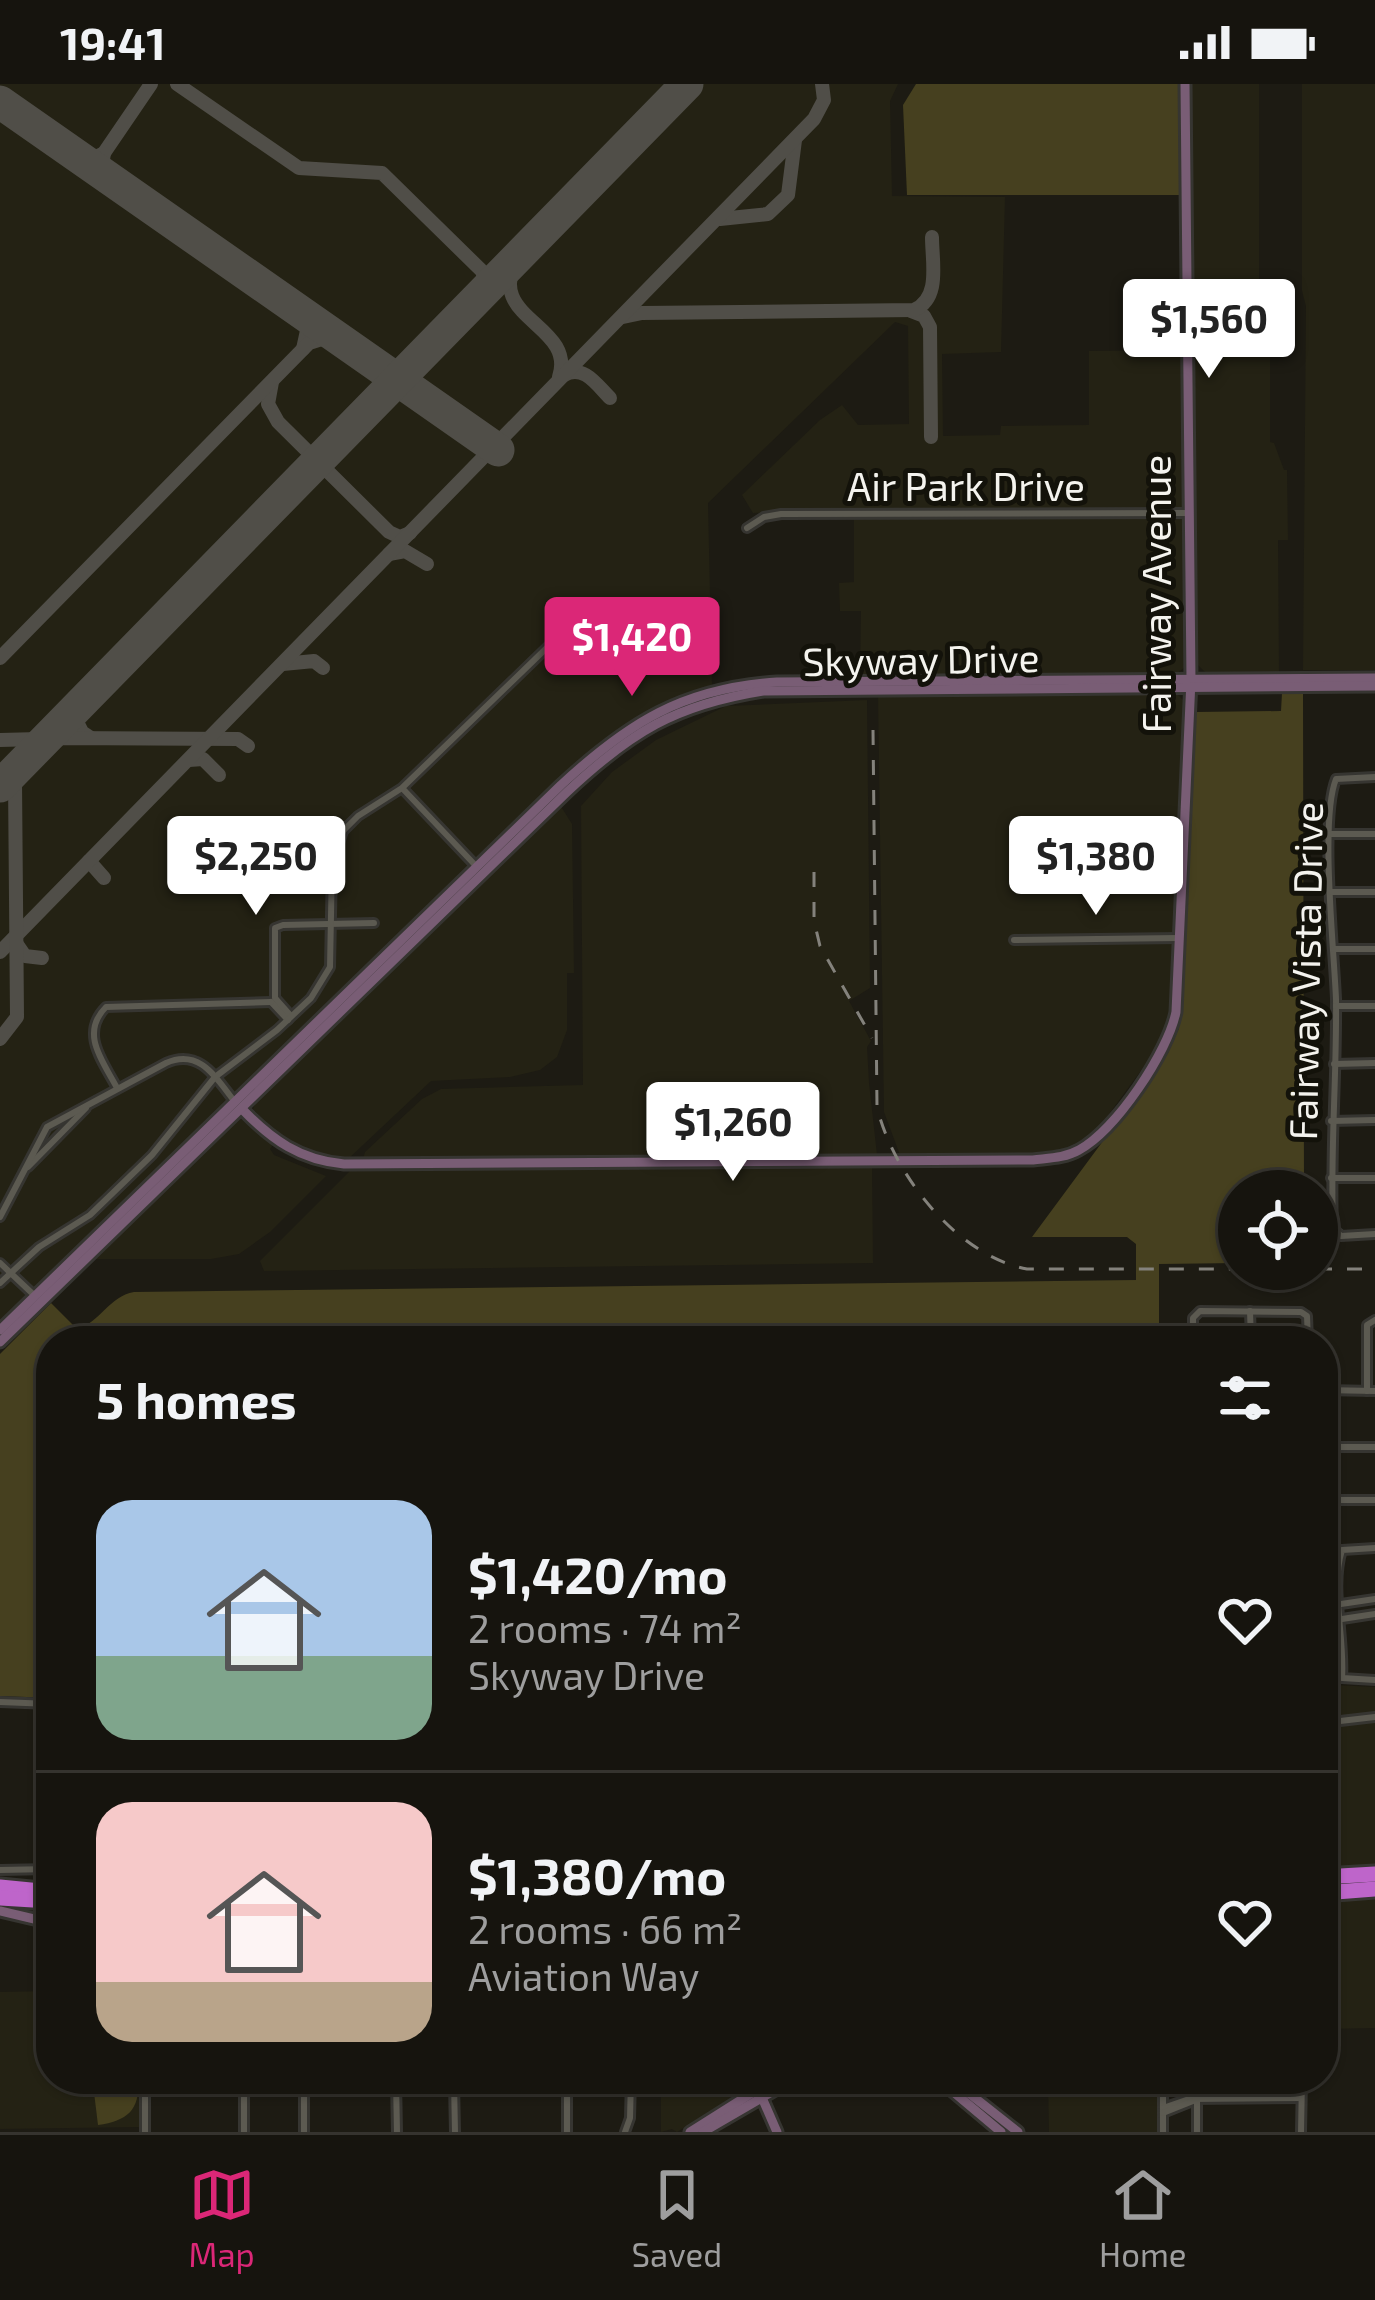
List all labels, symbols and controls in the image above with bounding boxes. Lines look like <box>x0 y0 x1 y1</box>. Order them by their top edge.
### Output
text: 19:41 <box>60 15 166 69</box>
pin: $1,560 <box>1111 279 1307 381</box>
text: $1,560 <box>1150 294 1268 341</box>
street label: Fairway Avenue <box>1132 455 1179 733</box>
street label: Air Park Drive <box>847 462 1085 509</box>
pin: $1,420 <box>534 597 730 699</box>
text: $1,420 <box>572 612 692 659</box>
street label: Skyway Drive <box>802 633 1040 684</box>
street label: Fairway Vista Drive <box>1278 801 1331 1141</box>
pin: $2,250 <box>158 816 354 918</box>
pin: $1,380 <box>998 816 1194 918</box>
text: $2,250 <box>194 831 318 878</box>
text: $1,380 <box>1036 831 1156 878</box>
pin: $1,260 <box>635 1082 831 1184</box>
text: $1,260 <box>673 1097 793 1144</box>
map controls <box>1218 1170 1338 1290</box>
button: locate <box>1218 1170 1338 1290</box>
icon: filters <box>1212 1365 1278 1431</box>
text: 5 homes <box>96 1368 297 1429</box>
text: $1,420/mo <box>468 1543 728 1604</box>
icon: home <box>192 1548 336 1692</box>
icon: heart <box>1212 1587 1278 1653</box>
text: 2 rooms · 74 m² <box>468 1604 742 1651</box>
text: Skyway Drive <box>468 1651 705 1698</box>
text: $1,380/mo <box>468 1844 726 1905</box>
icon: home <box>192 1850 336 1994</box>
icon: heart <box>1212 1889 1278 1955</box>
text: 2 rooms · 66 m² <box>468 1905 742 1952</box>
text: Aviation Way <box>468 1952 699 1999</box>
tab: Map <box>188 2162 255 2274</box>
tab: Saved <box>632 2162 722 2274</box>
tab: Home <box>1099 2162 1187 2274</box>

